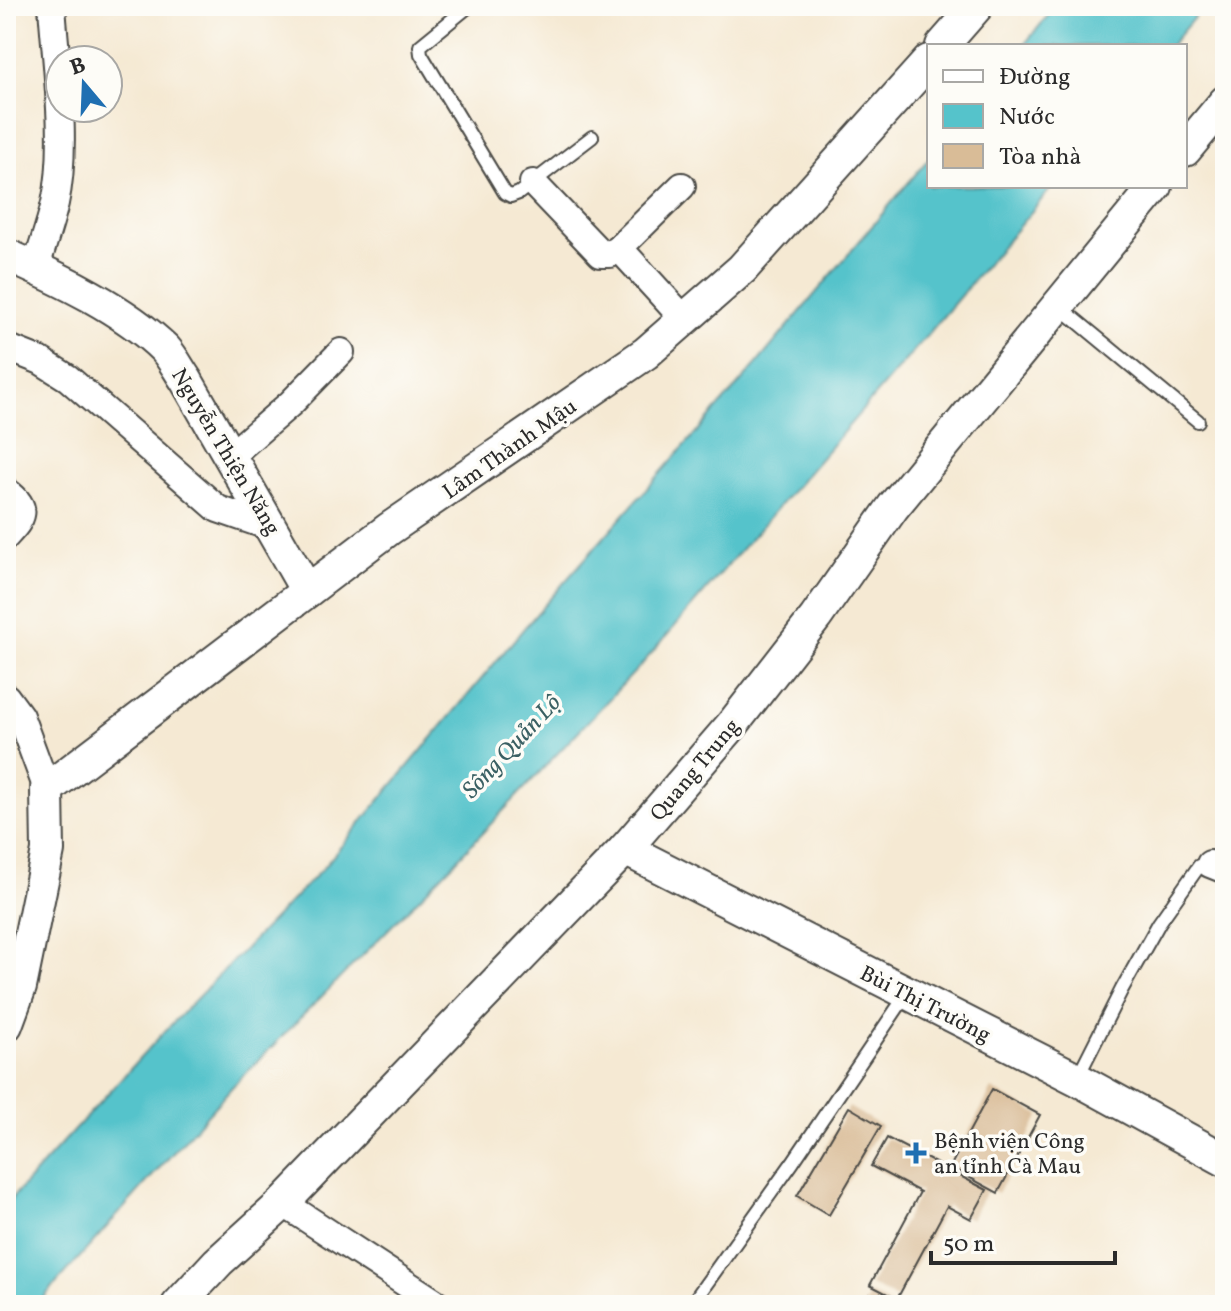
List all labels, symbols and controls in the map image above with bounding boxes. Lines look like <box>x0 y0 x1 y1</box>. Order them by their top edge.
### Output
north arrow <box>44 44 124 124</box>
legend <box>927 44 1187 188</box>
text: B <box>66 50 90 85</box>
text: Đường <box>999 61 1071 95</box>
text: Nước <box>999 101 1055 135</box>
text: Tòa nhà <box>999 141 1081 175</box>
street label: Nguyễn Thiện Năng <box>163 363 287 542</box>
street label: Lâm Thành Mậu <box>437 392 584 508</box>
water label: Sông Quản Lộ <box>455 688 570 807</box>
street label: Quang Trung <box>644 713 748 829</box>
street label: Bùi Thị Trường <box>854 959 996 1052</box>
place label: Bệnh viện Công an tỉnh Cà Mau <box>934 1127 1085 1183</box>
marker: Bệnh viện Công an tỉnh Cà Mau <box>905 1142 927 1164</box>
scale bar <box>931 1215 1115 1265</box>
text: 50 m <box>943 1228 995 1262</box>

